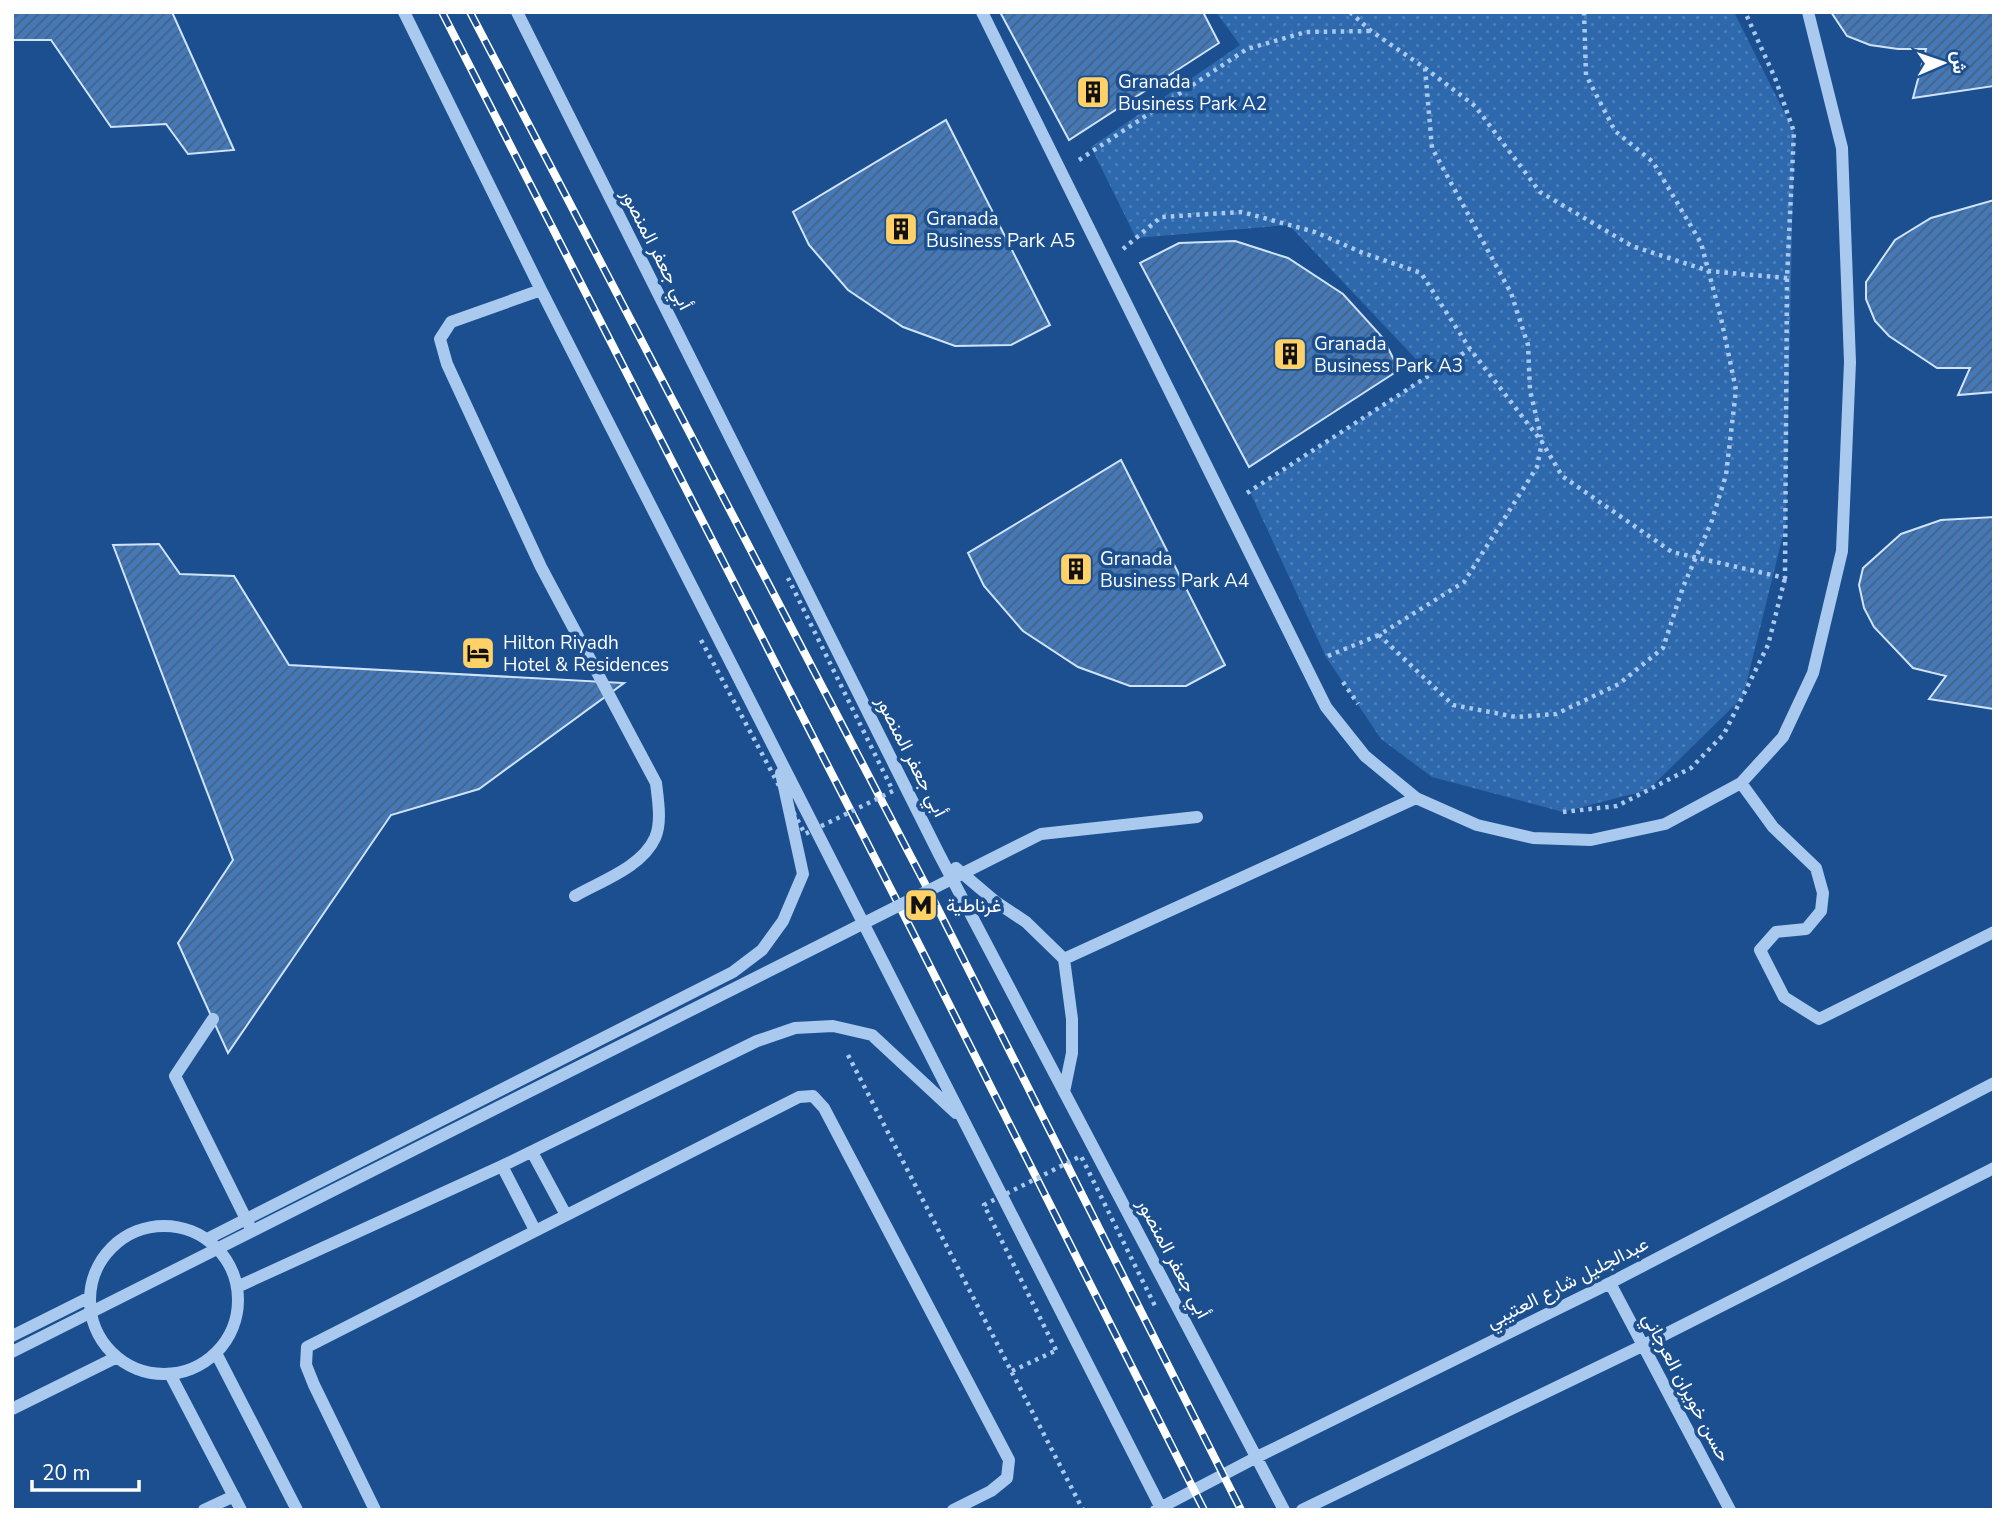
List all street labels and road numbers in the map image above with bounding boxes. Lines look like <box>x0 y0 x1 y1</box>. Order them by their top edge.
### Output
street label: أبي جعفر المنصور <box>612 184 698 315</box>
street label: أبي جعفر المنصور <box>867 691 953 822</box>
street label: أبي جعفر المنصور <box>1128 1193 1216 1324</box>
street label: عبدالجليل شارع العتيبي <box>1482 1231 1654 1337</box>
street label: حسن خويران العرجاني <box>1634 1308 1736 1468</box>

